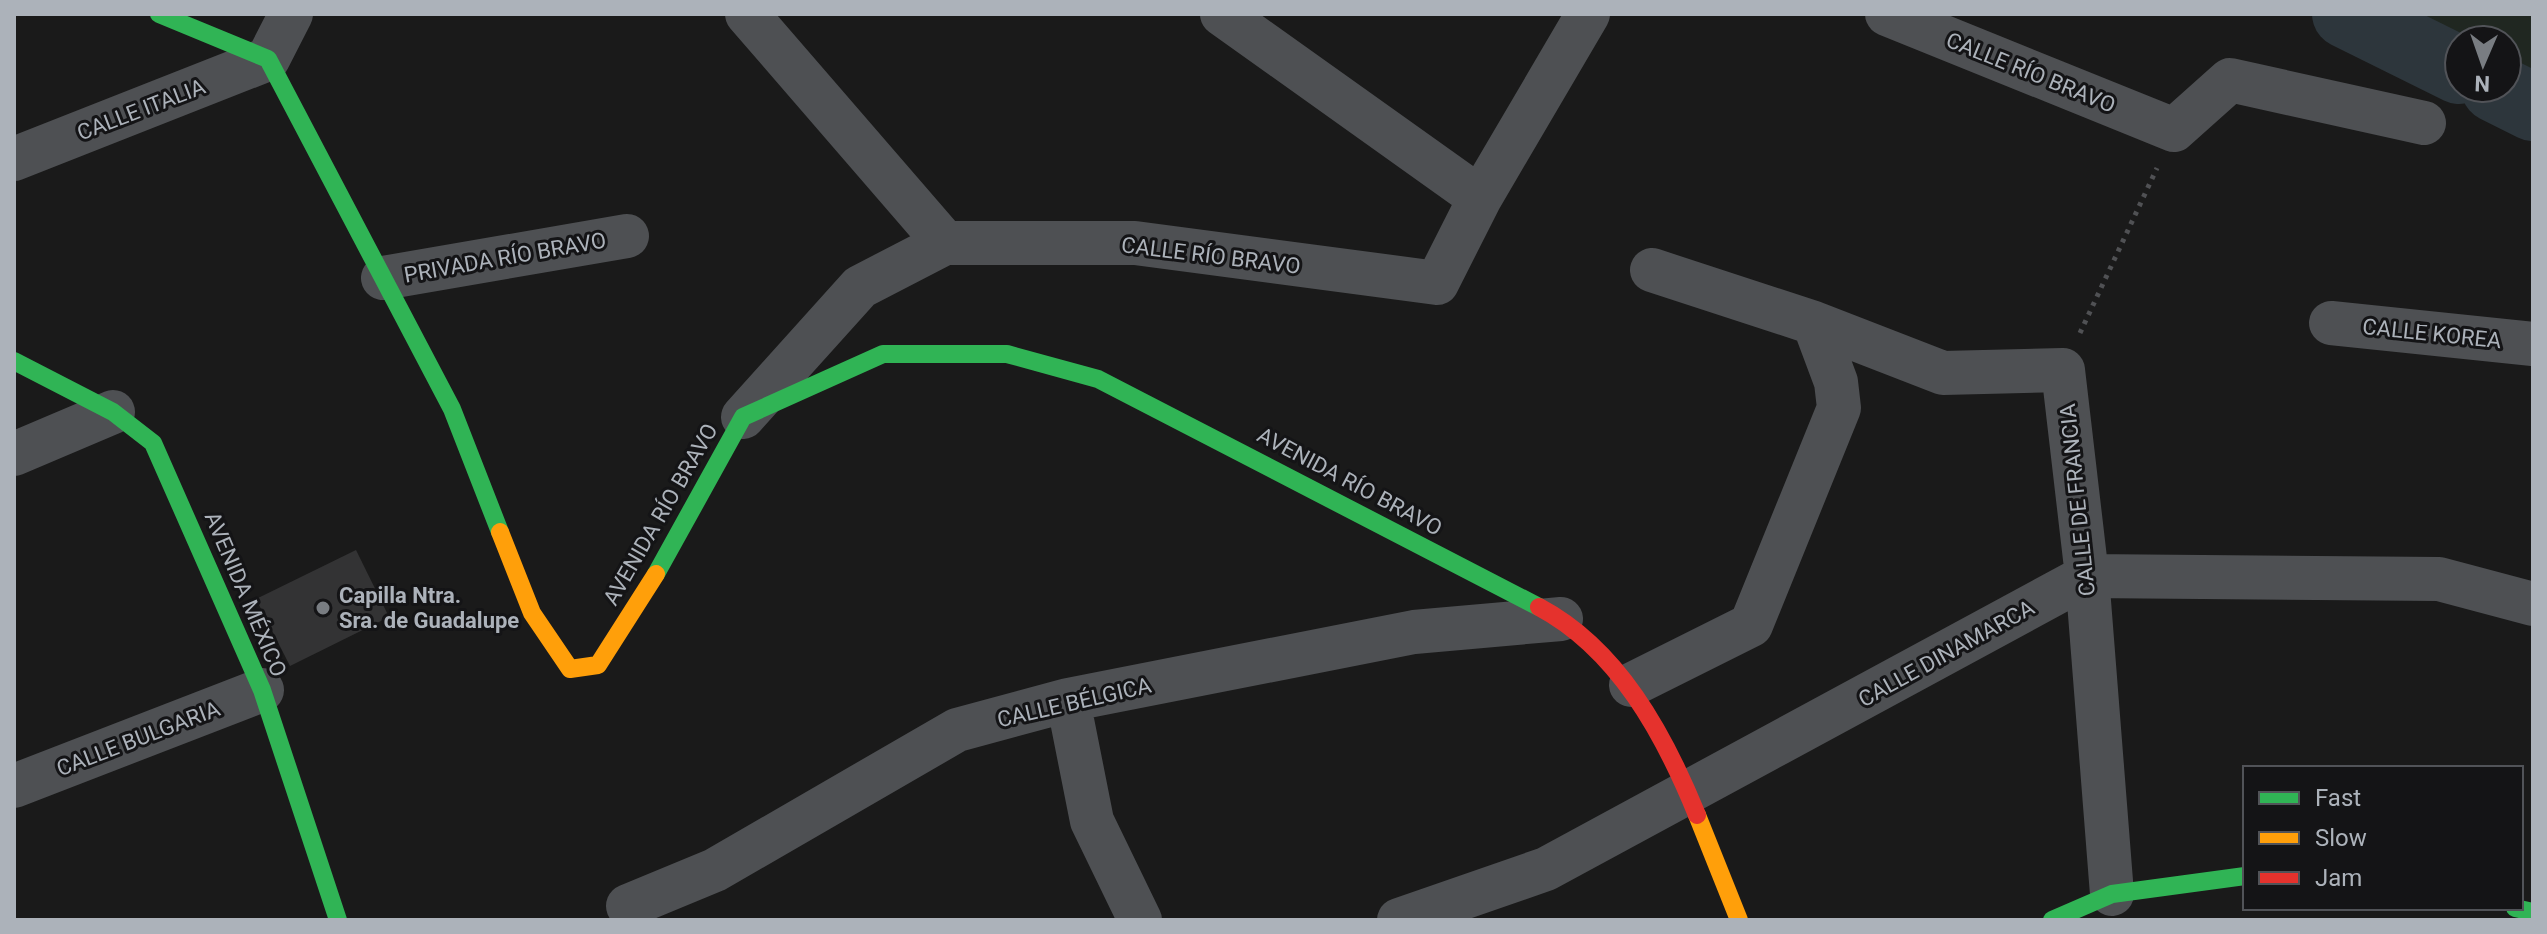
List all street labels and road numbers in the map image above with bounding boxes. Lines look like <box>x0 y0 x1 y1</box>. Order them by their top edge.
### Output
street label: CALLE RÍO BRAVO <box>1943 27 2119 118</box>
street label: CALLE ITALIA <box>74 73 209 145</box>
street label: PRIVADA RÍO BRAVO <box>402 227 608 288</box>
street label: CALLE RÍO BRAVO <box>1120 232 1302 279</box>
street label: CALLE KOREA <box>2361 314 2503 353</box>
street label: CALLE DE FRANCIA <box>2055 402 2100 597</box>
street label: AVENIDA RÍO BRAVO <box>598 419 723 609</box>
street label: AVENIDA RÍO BRAVO <box>1253 422 1446 541</box>
street label: AVENIDA MÉXICO <box>200 508 292 680</box>
street label: CALLE DINAMARCA <box>1854 594 2039 712</box>
street label: CALLE BÉLGICA <box>995 672 1154 732</box>
street label: CALLE BULGARIA <box>53 696 224 781</box>

